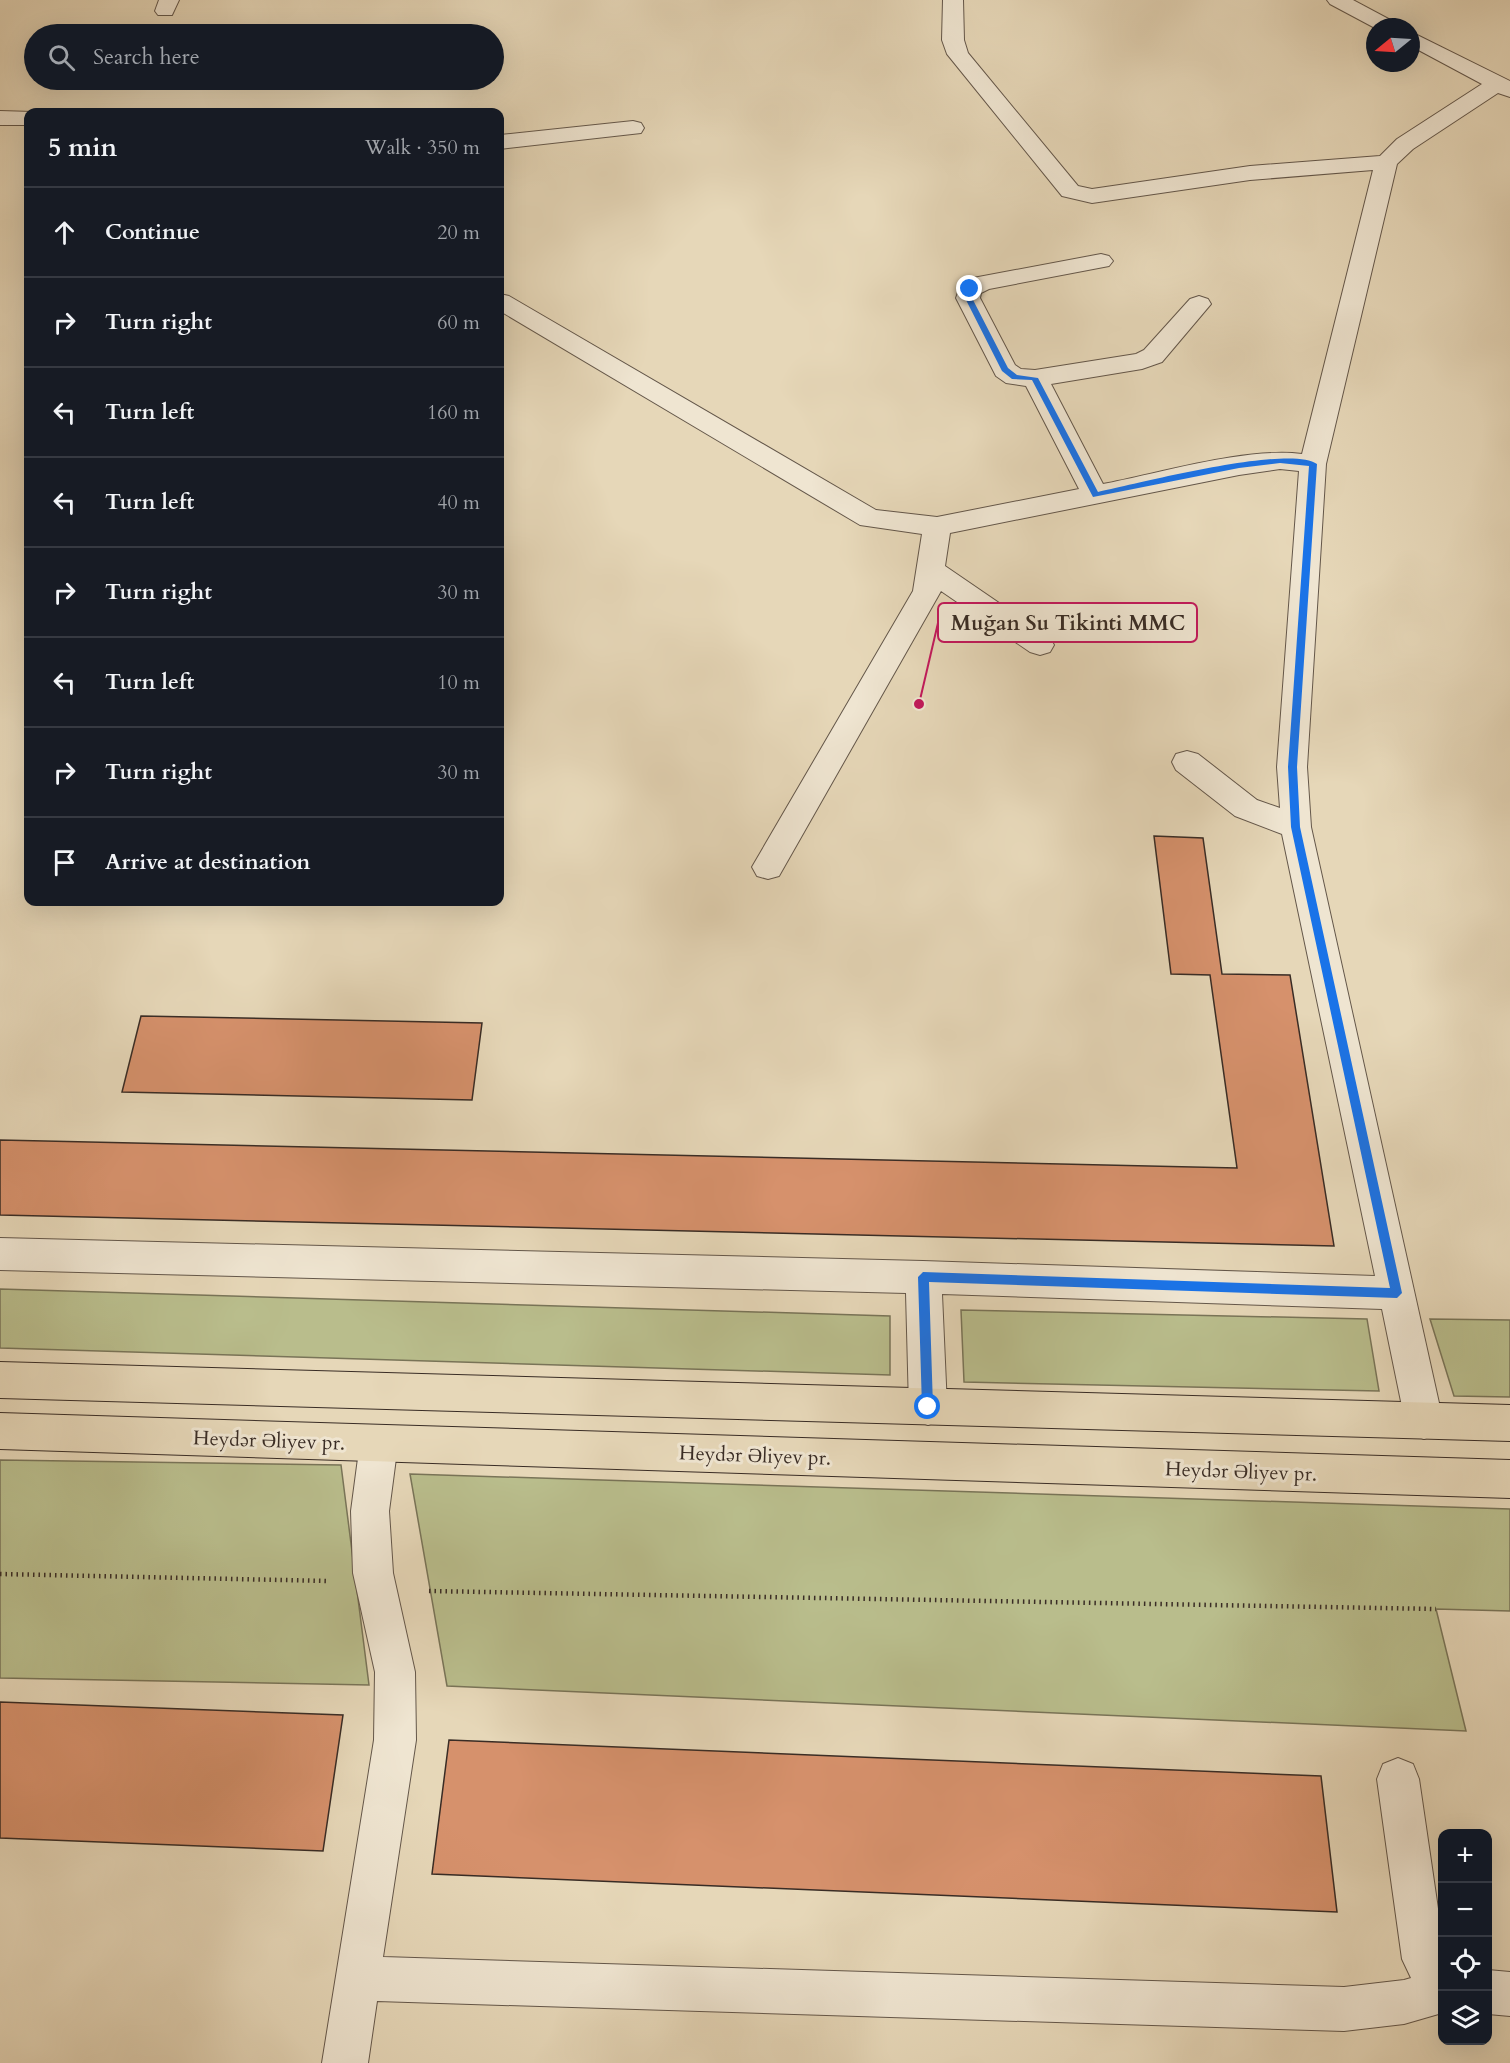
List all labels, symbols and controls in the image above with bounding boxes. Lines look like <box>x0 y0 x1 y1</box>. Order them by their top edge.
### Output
north arrow <box>1366 18 1420 72</box>
search box <box>24 24 504 90</box>
icon: search <box>45 41 78 74</box>
text: Search here <box>93 42 200 72</box>
text: 5 min <box>48 130 117 165</box>
text: Walk · 350 m <box>365 134 480 161</box>
icon: ahead <box>48 216 81 249</box>
text: Continue <box>105 217 200 247</box>
text: 20 m <box>437 219 480 246</box>
route end <box>956 275 982 301</box>
icon: right <box>48 306 81 339</box>
text: Turn right <box>105 307 212 337</box>
text: 60 m <box>437 309 480 336</box>
icon: left <box>48 396 81 429</box>
text: Turn left <box>105 397 194 427</box>
text: 160 m <box>427 399 480 426</box>
icon: left <box>48 486 81 519</box>
text: Turn left <box>105 487 194 517</box>
text: 40 m <box>437 489 480 516</box>
icon: right <box>48 576 81 609</box>
text: Turn right <box>105 577 212 607</box>
text: 30 m <box>437 579 480 606</box>
callout: Muğan Su Tikinti MMC <box>938 603 1197 642</box>
text: Muğan Su Tikinti MMC <box>951 609 1185 638</box>
icon: left <box>48 666 81 699</box>
text: Turn left <box>105 667 194 697</box>
text: 10 m <box>437 669 480 696</box>
icon: right <box>48 756 81 789</box>
text: Turn right <box>105 757 212 787</box>
text: 30 m <box>437 759 480 786</box>
icon: arrive <box>48 846 81 879</box>
text: Arrive at destination <box>105 847 310 877</box>
route start <box>914 1393 940 1419</box>
street label: Heydər Əliyev pr. <box>193 1424 345 1457</box>
street label: Heydər Əliyev pr. <box>679 1439 831 1472</box>
street label: Heydər Əliyev pr. <box>1165 1455 1317 1488</box>
map controls <box>1438 1829 1492 2045</box>
button: + <box>1438 1829 1492 1883</box>
button: − <box>1438 1883 1492 1937</box>
button: locate <box>1438 1937 1492 1991</box>
button: layers <box>1438 1991 1492 2045</box>

